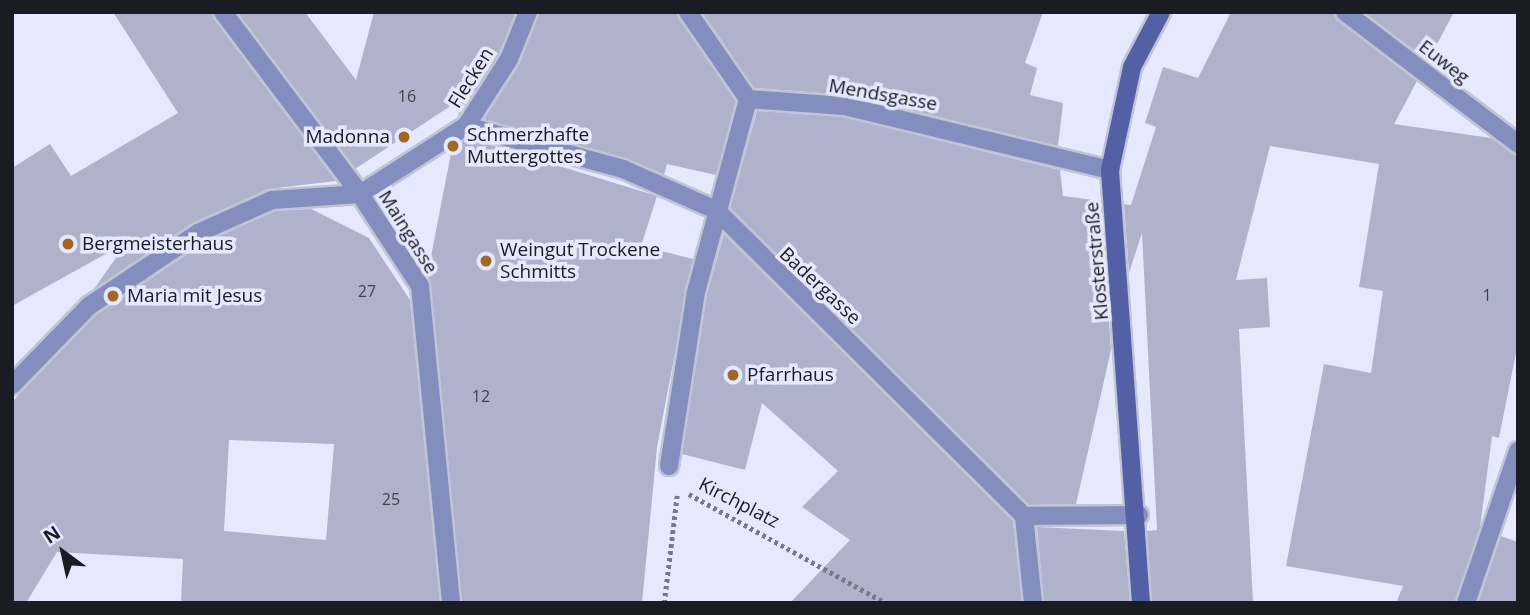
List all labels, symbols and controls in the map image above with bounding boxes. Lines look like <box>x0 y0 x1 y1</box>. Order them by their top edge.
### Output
street label: Euweg <box>1414 35 1474 89</box>
street label: Flecken <box>444 44 498 112</box>
street label: Mendsgasse <box>827 74 939 116</box>
house number: 16 <box>398 86 416 106</box>
place label: Schmerzhafte Muttergottes <box>467 124 589 168</box>
place label: Madonna <box>305 126 390 148</box>
marker: Madonna <box>396 129 412 145</box>
marker: Schmerzhafte Muttergottes <box>445 138 461 154</box>
street label: Maingasse <box>373 186 443 278</box>
street label: Klosterstraße <box>1080 201 1114 321</box>
place label: Bergmeisterhaus <box>82 233 233 255</box>
marker: Bergmeisterhaus <box>60 236 76 252</box>
place label: Weingut Trockene Schmitts <box>500 239 660 283</box>
street label: Badergasse <box>775 243 865 329</box>
marker: Weingut Trockene Schmitts <box>478 253 494 269</box>
house number: 27 <box>358 281 376 301</box>
place label: Maria mit Jesus <box>127 285 262 307</box>
house number: 1 <box>1482 285 1492 305</box>
marker: Maria mit Jesus <box>105 288 121 304</box>
place label: Pfarrhaus <box>747 364 834 386</box>
marker: Pfarrhaus <box>725 367 741 383</box>
house number: 12 <box>472 386 490 406</box>
street label: Kirchplatz <box>695 473 783 533</box>
house number: 25 <box>382 489 400 509</box>
north arrow <box>28 517 98 587</box>
text: N <box>38 519 65 550</box>

